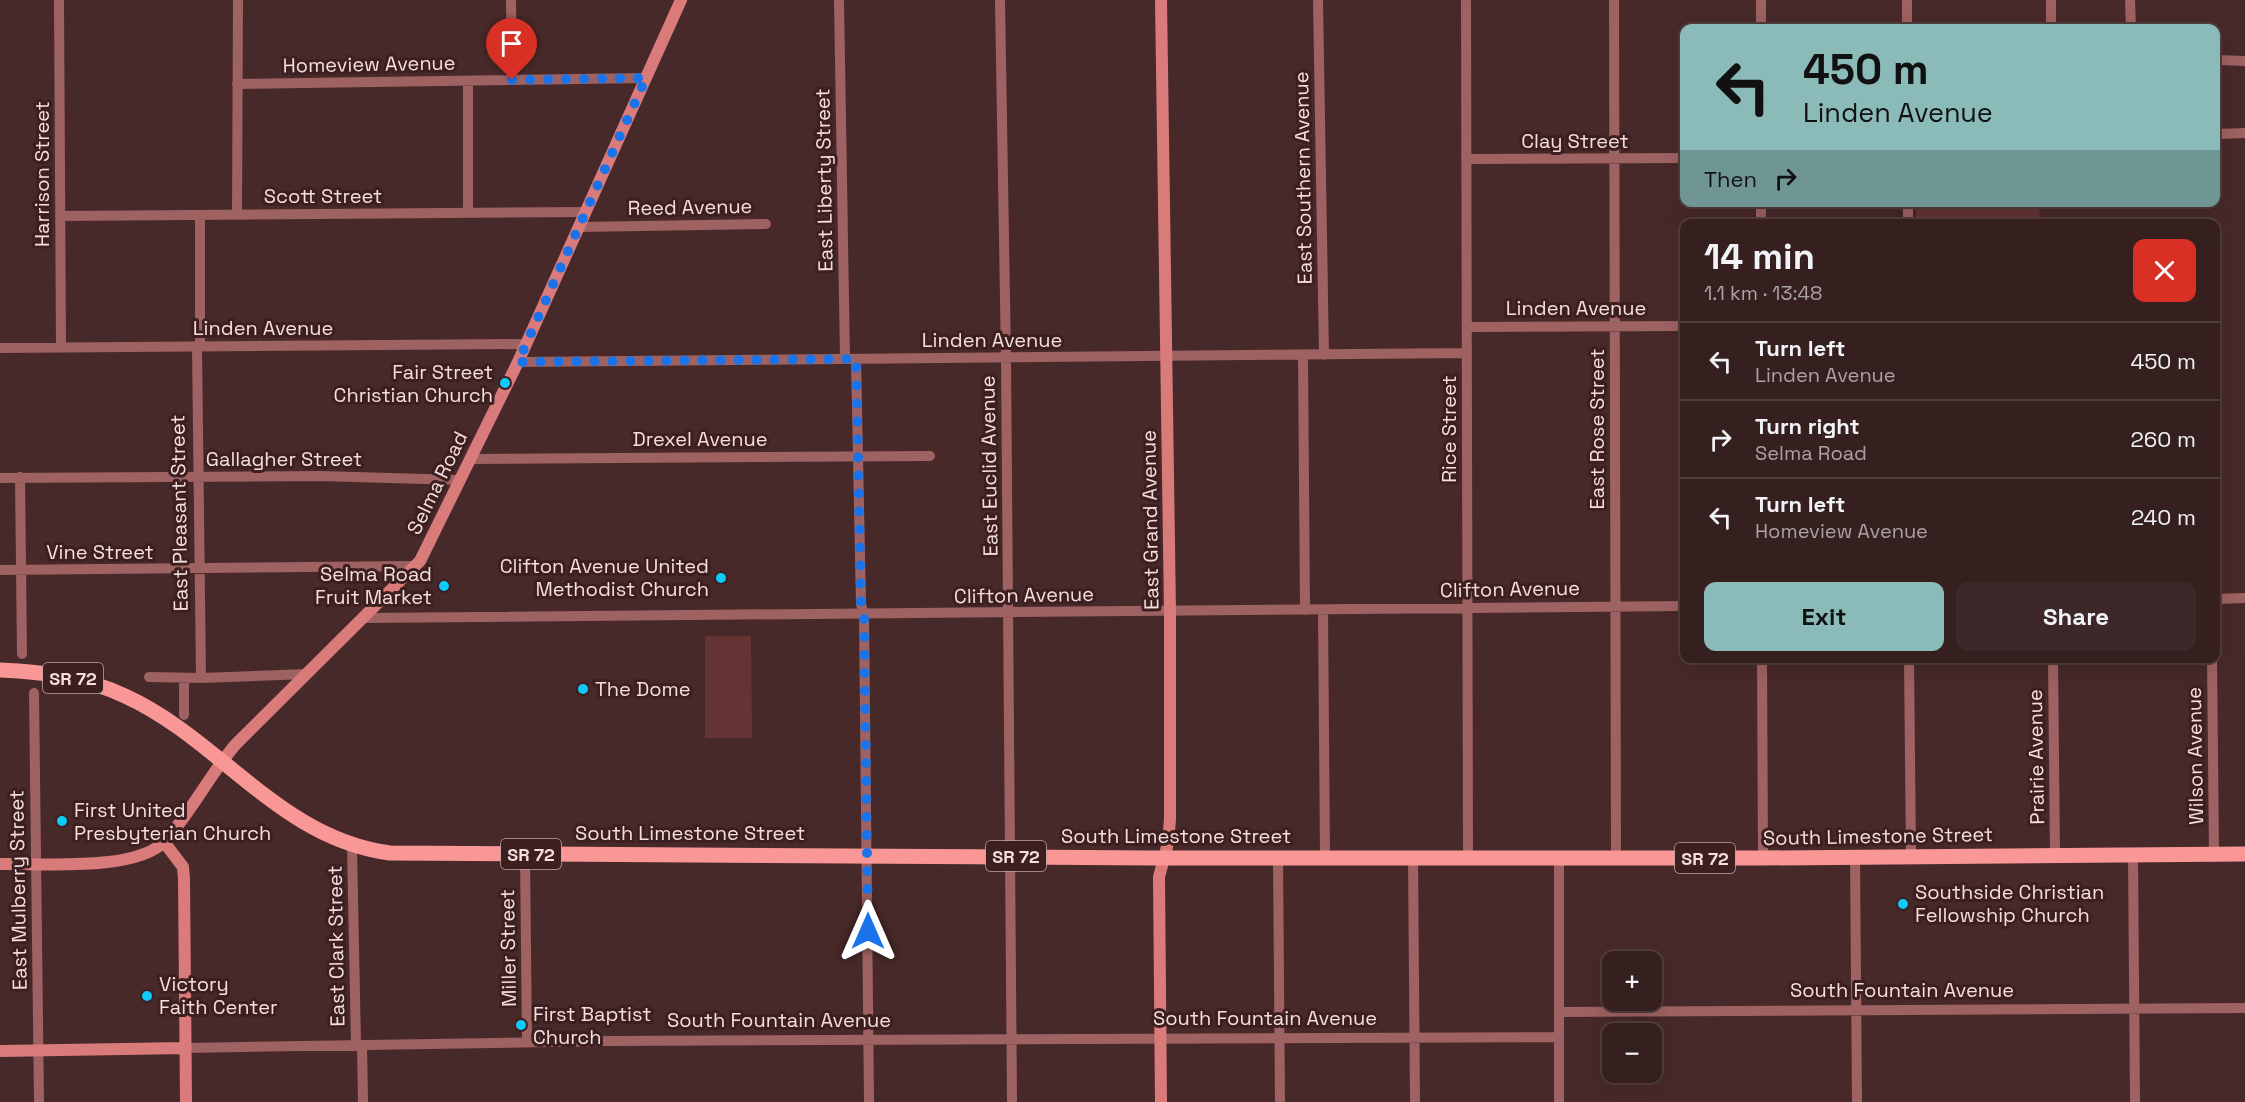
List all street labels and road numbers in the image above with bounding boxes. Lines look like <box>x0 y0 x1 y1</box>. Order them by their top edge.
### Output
street label: Homeview Avenue <box>282 49 456 79</box>
street label: East Southern Avenue <box>1288 71 1318 285</box>
street label: East Liberty Street <box>809 88 839 272</box>
street label: Harrison Street <box>29 101 55 247</box>
street label: Clay Street <box>1521 128 1629 154</box>
street label: Scott Street <box>264 183 382 209</box>
street label: Reed Avenue <box>627 193 753 221</box>
street label: Linden Avenue <box>1506 295 1646 321</box>
street label: Linden Avenue <box>193 315 333 341</box>
street label: Linden Avenue <box>922 327 1062 353</box>
street label: East Rose Street <box>1584 349 1610 509</box>
street label: East Euclid Avenue <box>974 375 1004 557</box>
street label: Rice Street <box>1436 375 1462 483</box>
street label: East Pleasant Street <box>164 414 194 612</box>
street label: Drexel Avenue <box>632 426 768 452</box>
street label: Selma Road <box>401 427 473 539</box>
street label: East Grand Avenue <box>1135 430 1165 610</box>
street label: Gallagher Street <box>206 446 362 472</box>
street label: Vine Street <box>46 539 154 565</box>
street label: Clifton Avenue <box>1440 575 1580 603</box>
street label: Clifton Avenue <box>954 581 1094 609</box>
road number: SR 72 <box>43 663 103 693</box>
street label: Wilson Avenue <box>2181 687 2209 825</box>
street label: Prairie Avenue <box>2022 689 2050 825</box>
street label: East Mulberry Street <box>3 790 33 990</box>
street label: South Limestone Street <box>575 820 805 846</box>
street label: South Limestone Street <box>1763 821 1993 851</box>
street label: South Limestone Street <box>1061 823 1291 849</box>
road number: SR 72 <box>501 839 561 869</box>
road number: SR 72 <box>986 841 1046 871</box>
road number: SR 72 <box>1675 843 1735 873</box>
street label: East Clark Street <box>322 865 350 1027</box>
street label: Miller Street <box>494 889 522 1007</box>
street label: South Fountain Avenue <box>1790 977 2014 1003</box>
street label: South Fountain Avenue <box>1153 1005 1377 1031</box>
street label: South Fountain Avenue <box>667 1007 891 1033</box>

